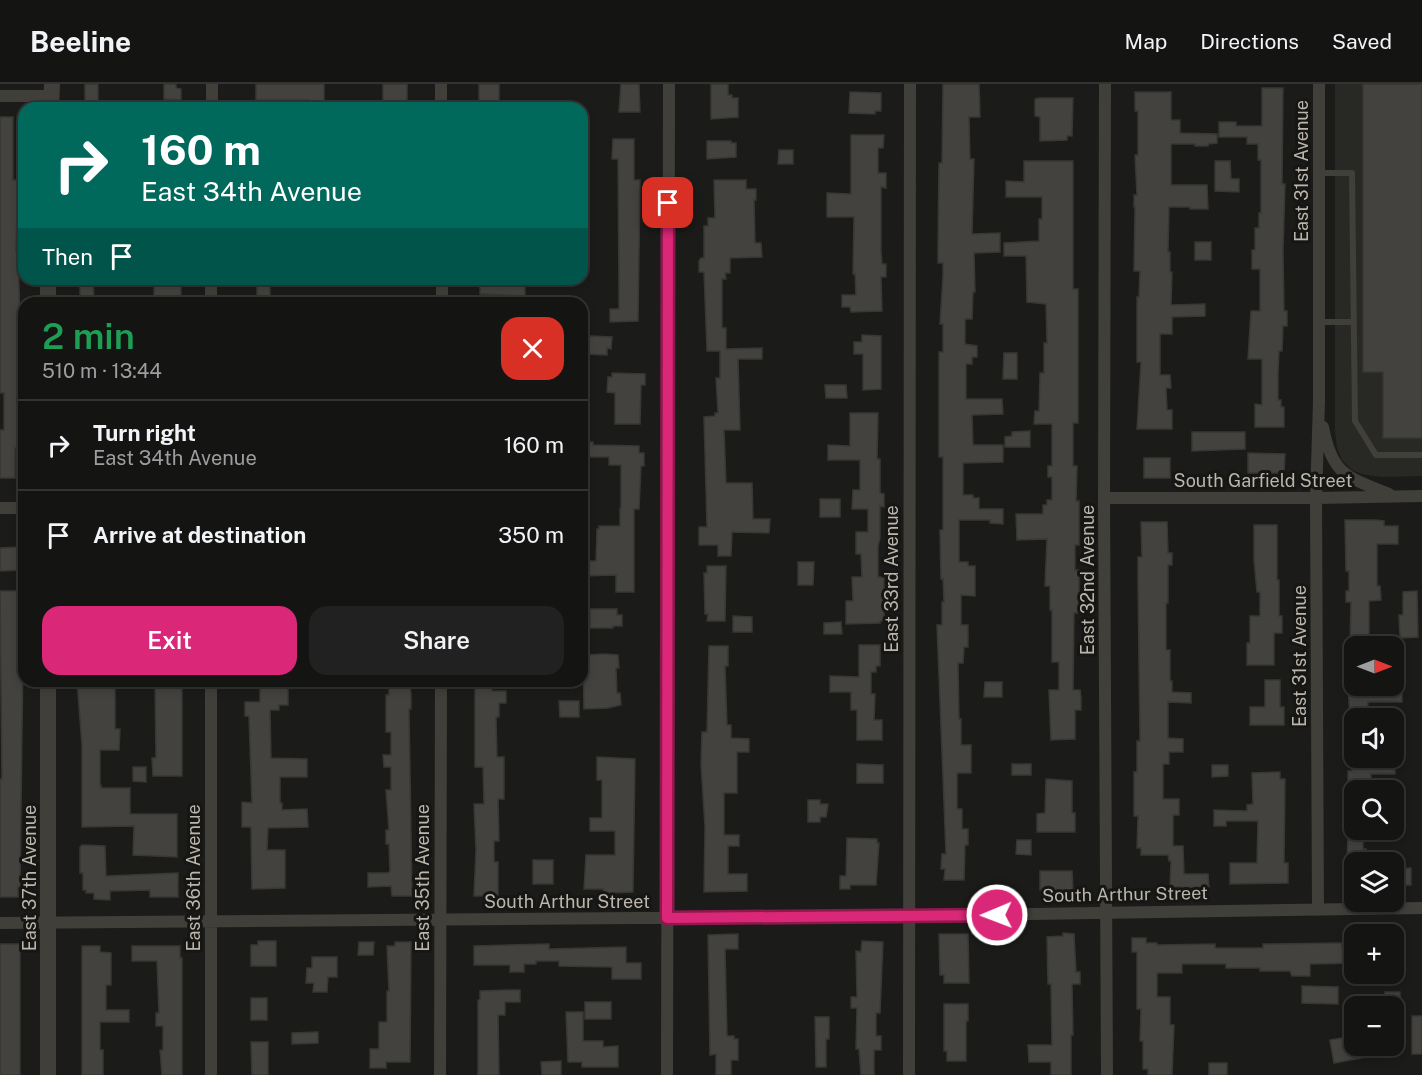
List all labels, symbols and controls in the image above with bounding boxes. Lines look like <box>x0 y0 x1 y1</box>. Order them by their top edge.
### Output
text: Beeline <box>30 25 131 58</box>
text: Map <box>1125 29 1167 54</box>
text: Directions <box>1200 29 1299 54</box>
text: Saved <box>1332 29 1392 54</box>
street label: East 31st Avenue <box>1291 100 1312 242</box>
text: 160 m <box>141 125 261 174</box>
icon: right <box>42 126 120 204</box>
text: East 34th Avenue <box>141 175 362 207</box>
pin <box>642 177 693 228</box>
icon: arrive <box>651 186 684 219</box>
icon: arrive <box>105 240 138 273</box>
text: Then <box>42 244 93 270</box>
text: 2 min <box>42 315 135 357</box>
button: close <box>501 317 564 380</box>
text: 510 m · 13:44 <box>42 359 162 383</box>
text: Turn right <box>93 420 196 446</box>
icon: right <box>42 429 75 462</box>
text: 160 m <box>504 432 564 458</box>
text: East 34th Avenue <box>93 446 257 470</box>
street label: South Garfield Street <box>1174 470 1352 491</box>
street label: East 33rd Avenue <box>881 505 902 653</box>
street label: East 32nd Avenue <box>1077 505 1098 655</box>
icon: arrive <box>42 519 75 552</box>
text: Arrive at destination <box>93 522 306 548</box>
text: 350 m <box>498 522 564 548</box>
street label: East 31st Avenue <box>1289 585 1310 727</box>
button: Exit <box>42 606 297 675</box>
button: Share <box>309 606 564 675</box>
north arrow <box>1344 636 1404 696</box>
map controls <box>1344 636 1404 1056</box>
button: sound <box>1344 708 1404 768</box>
button: search <box>1344 780 1404 840</box>
street label: East 36th Avenue <box>183 804 204 952</box>
street label: East 35th Avenue <box>412 804 433 952</box>
street label: East 37th Avenue <box>19 805 40 951</box>
button: layers <box>1344 852 1404 912</box>
street label: South Arthur Street <box>1042 882 1208 906</box>
position arrow <box>965 883 1029 947</box>
street label: South Arthur Street <box>484 891 650 912</box>
button: + <box>1344 924 1404 984</box>
button: − <box>1344 996 1404 1056</box>

